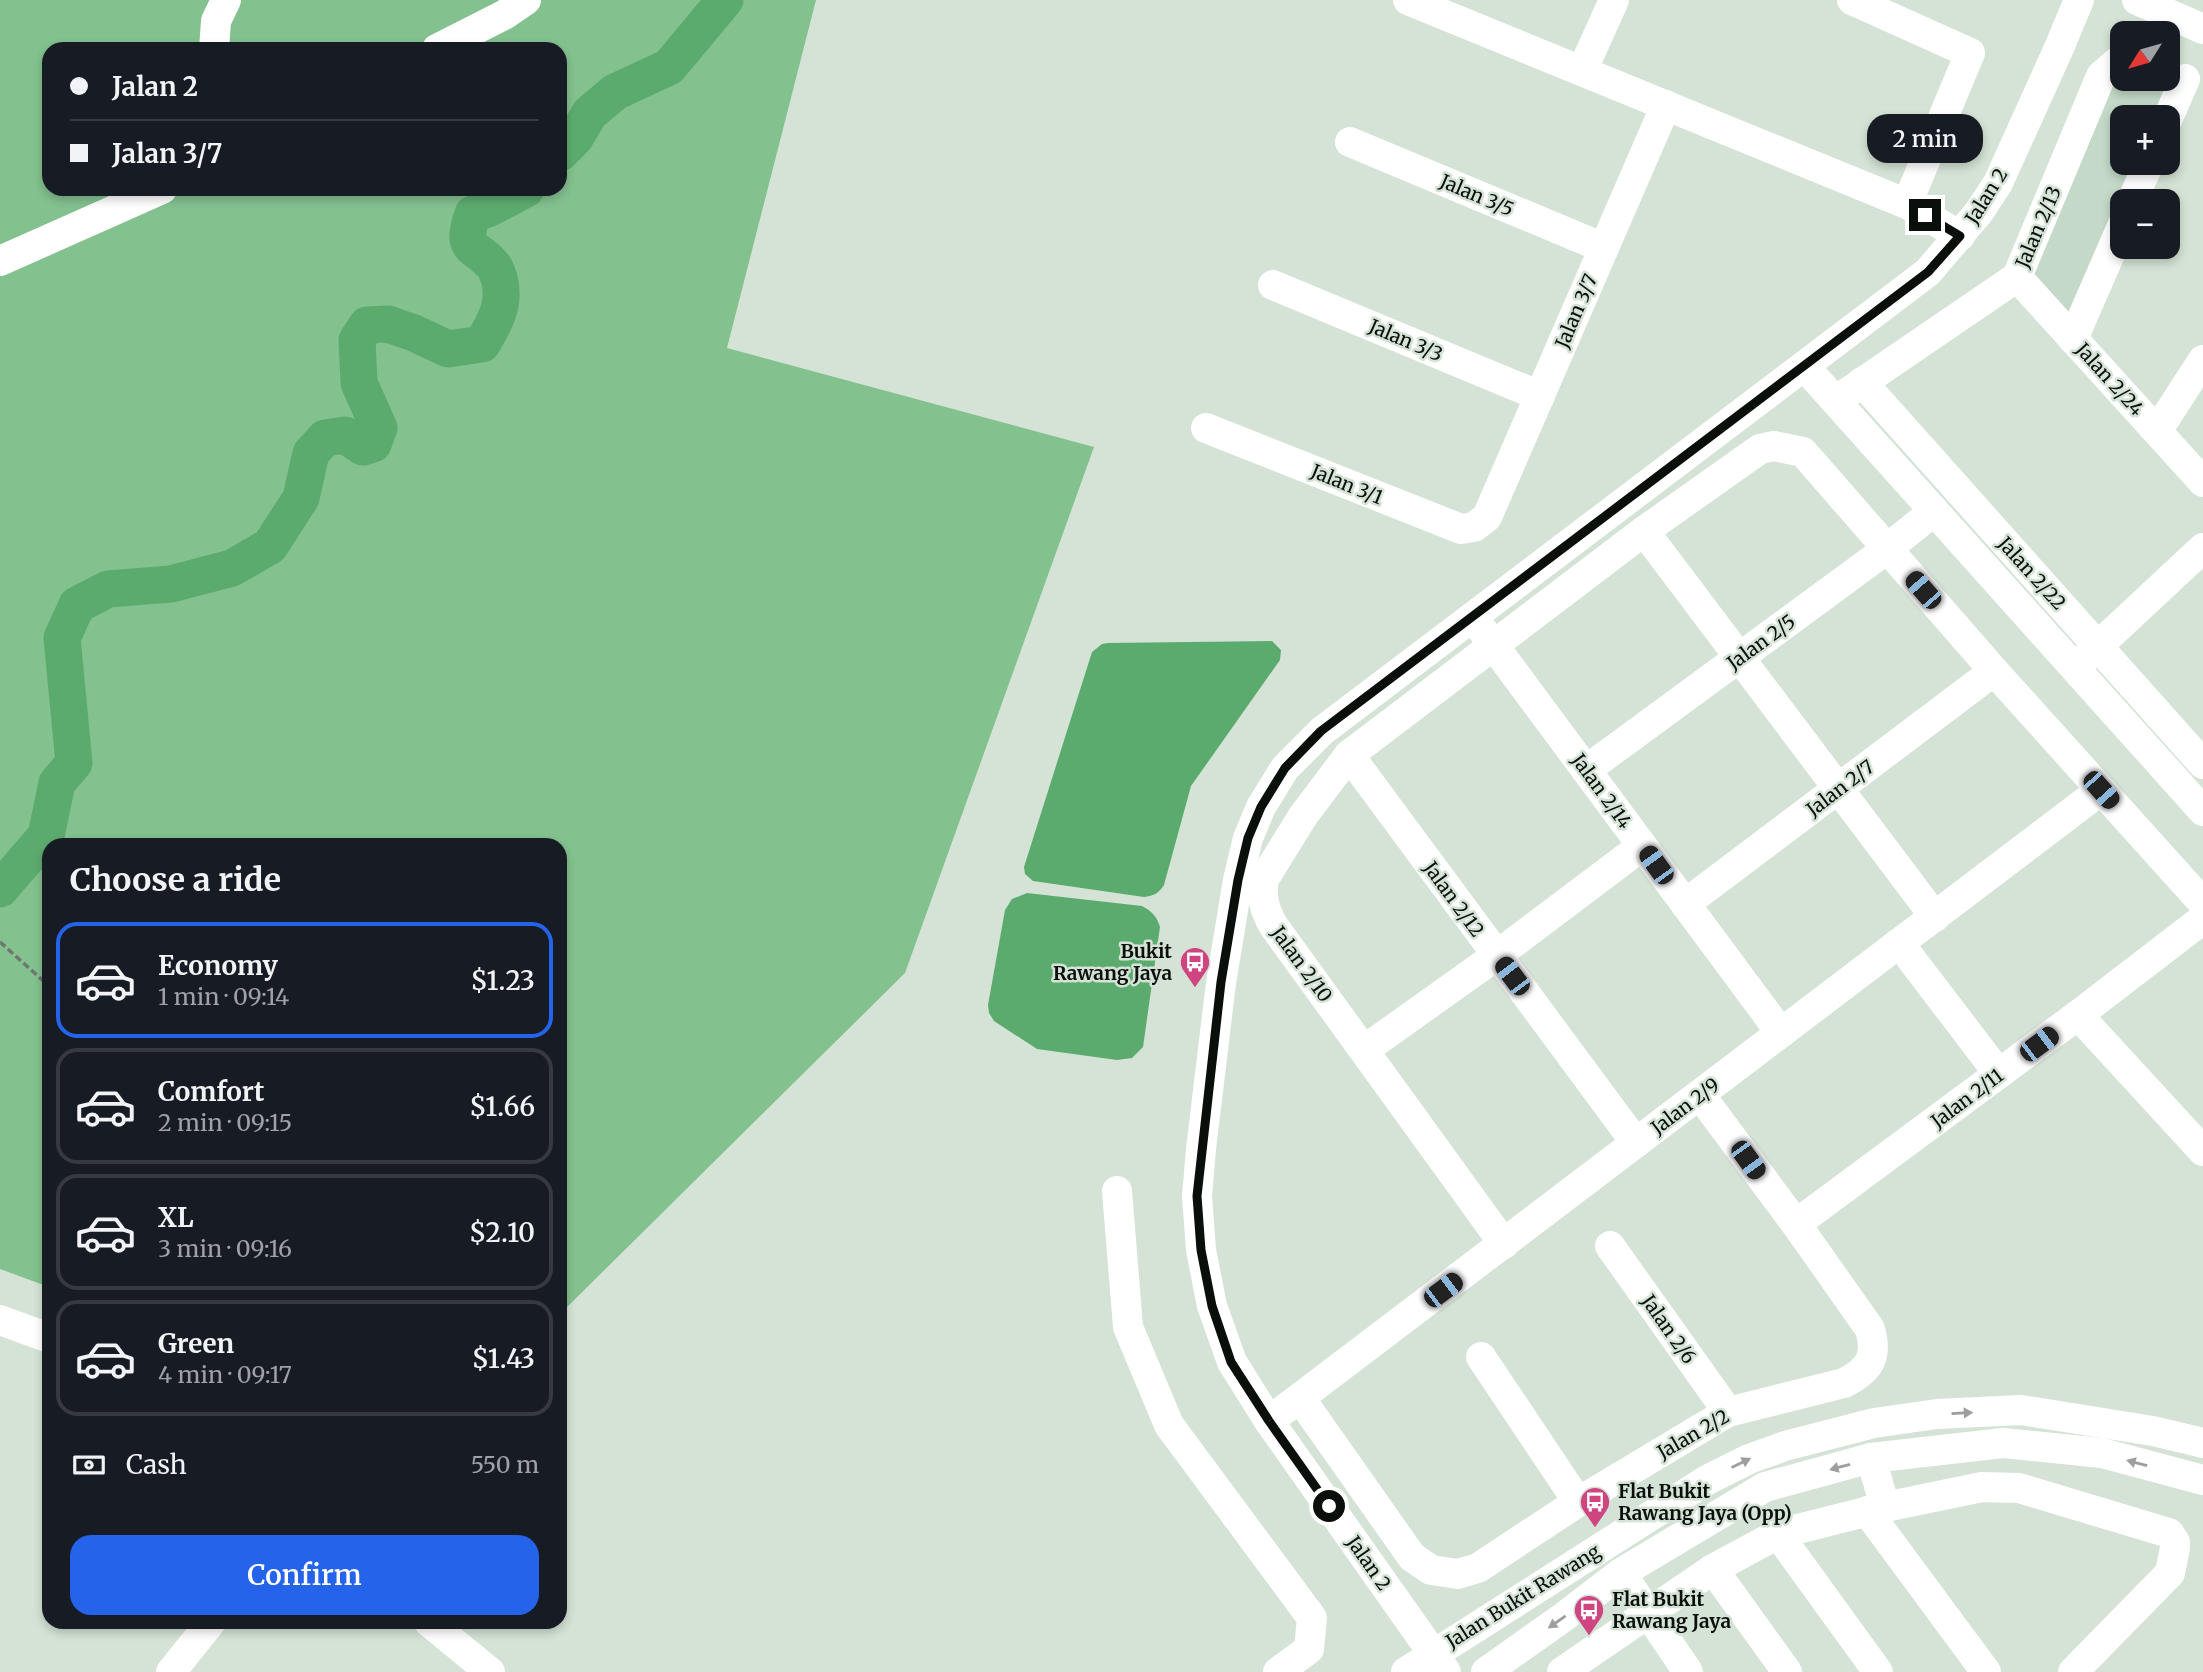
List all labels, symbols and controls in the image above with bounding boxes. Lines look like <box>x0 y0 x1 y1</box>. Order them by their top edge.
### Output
north arrow <box>2110 21 2180 91</box>
map controls <box>2110 21 2180 259</box>
text: Jalan 2 <box>112 70 198 103</box>
button: + <box>2110 105 2180 175</box>
callout: 2 min <box>1867 114 1983 162</box>
text: 2 min <box>1893 124 1957 153</box>
text: Jalan 3/7 <box>112 137 222 170</box>
street label: Jalan 2 <box>1959 164 2012 229</box>
street label: Jalan 3/5 <box>1436 168 1517 221</box>
street label: Jalan 2/13 <box>2010 182 2066 273</box>
button: − <box>2110 189 2180 259</box>
route end <box>1909 199 1941 231</box>
street label: Jalan 3/7 <box>1549 270 1602 353</box>
street label: Jalan 3/3 <box>1365 313 1446 366</box>
street label: Jalan 2/24 <box>2070 337 2149 421</box>
street label: Jalan 3/1 <box>1307 458 1387 509</box>
street label: Jalan 2/22 <box>1992 531 2071 615</box>
car <box>1902 567 1945 613</box>
street label: Jalan 2/5 <box>1721 609 1800 675</box>
street label: Jalan 2/14 <box>1566 748 1637 833</box>
street label: Jalan 2/7 <box>1800 755 1879 822</box>
car <box>2080 767 2123 813</box>
car <box>1636 842 1677 888</box>
street label: Jalan 2/12 <box>1418 856 1489 941</box>
text: Choose a ride <box>70 860 281 900</box>
street label: Jalan 2/10 <box>1266 921 1338 1007</box>
place label: Bukit Rawang Jaya <box>1053 939 1172 985</box>
bus stop icon: Bukit Rawang Jaya <box>1178 945 1212 989</box>
icon: car <box>74 949 137 1012</box>
text: Economy <box>158 949 278 982</box>
car <box>1491 953 1534 999</box>
text: $1.23 <box>471 964 535 997</box>
text: 1 min · 09:14 <box>158 982 289 1011</box>
car <box>2016 1023 2063 1065</box>
street label: Jalan 2/11 <box>1925 1063 2008 1134</box>
street label: Jalan 2/9 <box>1645 1073 1724 1140</box>
icon: car <box>74 1075 137 1138</box>
text: Comfort <box>158 1075 264 1108</box>
text: $1.66 <box>469 1090 535 1123</box>
text: 2 min · 09:15 <box>158 1108 292 1137</box>
car <box>1728 1137 1769 1183</box>
icon: car <box>74 1201 137 1264</box>
text: XL <box>158 1201 194 1234</box>
text: $2.10 <box>469 1216 535 1249</box>
text: 3 min · 09:16 <box>158 1234 292 1263</box>
car <box>1420 1269 1467 1311</box>
street label: Jalan 2/6 <box>1636 1289 1701 1368</box>
icon: car <box>74 1327 137 1390</box>
text: Green <box>158 1327 234 1360</box>
text: $1.43 <box>472 1342 535 1375</box>
text: 4 min · 09:17 <box>158 1360 292 1389</box>
street label: Jalan 2/2 <box>1652 1404 1733 1465</box>
one-way arrow <box>1951 1407 1973 1418</box>
icon: cash <box>70 1446 108 1484</box>
text: Cash <box>126 1448 187 1481</box>
text: 550 m <box>471 1450 539 1479</box>
one-way arrow <box>2126 1457 2147 1467</box>
one-way arrow <box>1731 1458 1751 1469</box>
one-way arrow <box>1829 1462 1850 1472</box>
place label: Flat Bukit Rawang Jaya (Opp) <box>1618 1479 1792 1525</box>
bus stop icon: Flat Bukit Rawang Jaya (Opp) <box>1578 1485 1612 1529</box>
route start <box>1313 1490 1345 1522</box>
street label: Jalan 2 <box>1341 1530 1396 1595</box>
button: Confirm <box>70 1535 539 1615</box>
street label: Jalan Bukit Rawang <box>1440 1538 1605 1654</box>
place label: Flat Bukit Rawang Jaya <box>1612 1587 1731 1633</box>
bus stop icon: Flat Bukit Rawang Jaya <box>1572 1593 1606 1637</box>
one-way arrow <box>1548 1615 1566 1629</box>

